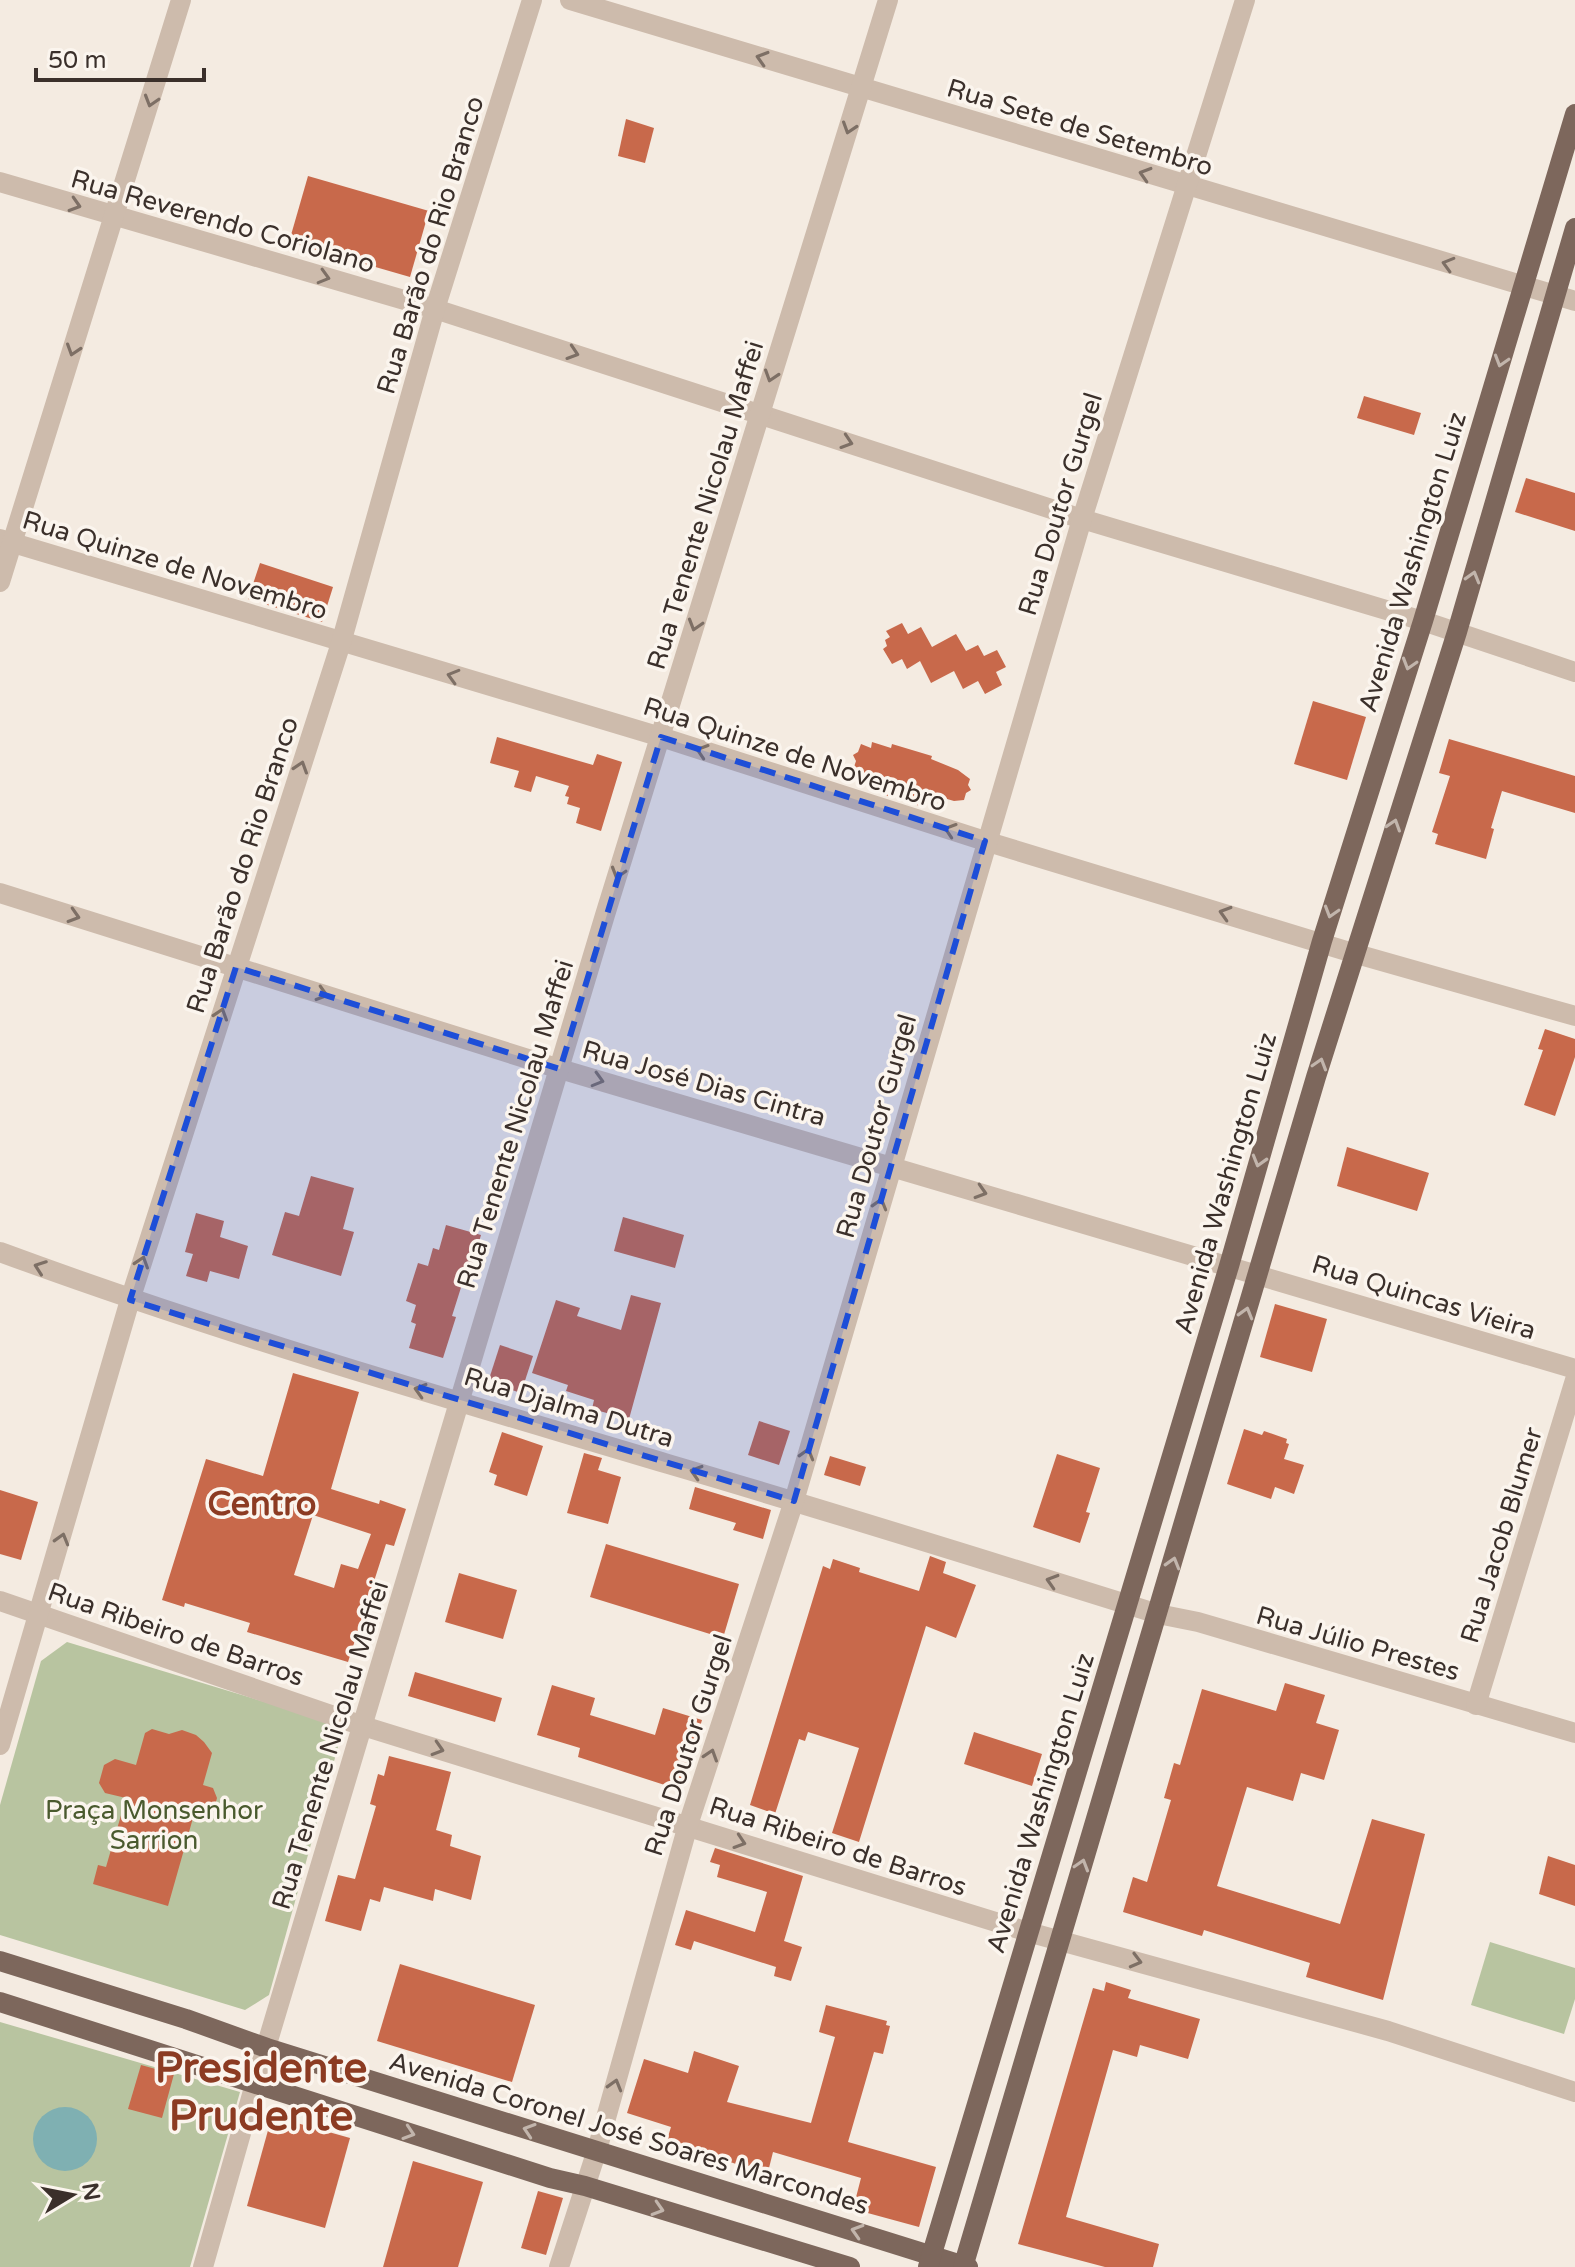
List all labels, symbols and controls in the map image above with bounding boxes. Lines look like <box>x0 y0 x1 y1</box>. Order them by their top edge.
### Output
scale bar <box>36 32 204 82</box>
text: 50 m <box>48 46 106 75</box>
one-way arrow <box>756 51 770 67</box>
street label: Rua Sete de Setembro <box>943 72 1217 183</box>
street label: Rua Barão do Rio Branco <box>370 92 491 398</box>
one-way arrow <box>144 94 160 108</box>
one-way arrow <box>842 121 858 135</box>
street label: Rua Reverendo Coriolano <box>67 163 378 280</box>
one-way arrow <box>1139 167 1153 183</box>
one-way arrow <box>67 195 81 211</box>
one-way arrow <box>1442 257 1456 273</box>
one-way arrow <box>317 268 331 284</box>
street label: Rua Tenente Nicolau Maffei <box>641 337 770 673</box>
one-way arrow <box>67 342 83 356</box>
one-way arrow <box>565 344 579 360</box>
one-way arrow <box>1494 354 1510 367</box>
one-way arrow <box>764 369 780 383</box>
street label: Rua Doutor Gurgel <box>1012 389 1109 619</box>
street label: Avenida Washington Luiz <box>1352 408 1473 716</box>
one-way arrow <box>839 432 853 448</box>
street label: Rua Quinze de Novembro <box>19 504 331 627</box>
one-way arrow <box>1463 571 1480 585</box>
one-way arrow <box>688 618 704 631</box>
one-way arrow <box>1403 656 1419 670</box>
one-way arrow <box>447 669 460 685</box>
street label: Rua Quinze de Novembro <box>639 691 950 818</box>
street label: Rua Barão do Rio Branco <box>180 713 305 1017</box>
one-way arrow <box>696 744 710 760</box>
one-way arrow <box>291 761 307 775</box>
one-way arrow <box>1385 819 1401 833</box>
one-way arrow <box>943 823 957 839</box>
one-way arrow <box>612 866 628 880</box>
one-way arrow <box>1325 904 1341 918</box>
one-way arrow <box>1219 906 1233 922</box>
one-way arrow <box>67 907 81 923</box>
street label: Rua Tenente Nicolau Maffei <box>451 956 580 1292</box>
one-way arrow <box>315 985 329 1001</box>
one-way arrow <box>212 1008 228 1022</box>
street label: Rua Doutor Gurgel <box>830 1011 923 1242</box>
street label: Avenida Washington Luiz <box>1168 1029 1283 1337</box>
street label: Rua José Dias Cintra <box>579 1034 829 1133</box>
one-way arrow <box>1311 1058 1327 1071</box>
one-way arrow <box>590 1071 604 1087</box>
one-way arrow <box>1252 1154 1268 1168</box>
one-way arrow <box>974 1183 988 1199</box>
one-way arrow <box>871 1198 887 1212</box>
street label: Rua Quincas Vieira <box>1308 1249 1540 1346</box>
one-way arrow <box>133 1256 149 1270</box>
one-way arrow <box>33 1260 47 1277</box>
one-way arrow <box>1237 1307 1253 1321</box>
street label: Rua Djalma Dutra <box>460 1361 677 1454</box>
one-way arrow <box>414 1383 428 1399</box>
street label: Rua Jacob Blumer <box>1454 1424 1549 1647</box>
one-way arrow <box>798 1448 814 1462</box>
one-way arrow <box>690 1465 704 1481</box>
district label: Centro <box>208 1484 316 1525</box>
one-way arrow <box>53 1532 69 1546</box>
one-way arrow <box>1164 1556 1180 1570</box>
one-way arrow <box>1045 1574 1059 1590</box>
street label: Rua Ribeiro de Barros <box>44 1576 308 1693</box>
street label: Rua Tenente Nicolau Maffei <box>266 1577 395 1913</box>
street label: Rua Júlio Prestes <box>1253 1600 1463 1687</box>
street label: Rua Doutor Gurgel <box>638 1630 739 1860</box>
street label: Avenida Washington Luiz <box>980 1649 1101 1957</box>
one-way arrow <box>430 1740 444 1756</box>
one-way arrow <box>702 1749 718 1762</box>
street label: Rua Ribeiro de Barros <box>705 1790 970 1903</box>
park label: Praça Monsenhor Sarrion <box>45 1795 263 1856</box>
one-way arrow <box>733 1833 746 1849</box>
one-way arrow <box>1073 1859 1089 1873</box>
one-way arrow <box>1128 1951 1142 1968</box>
district label: Presidente Prudente <box>155 2043 367 2142</box>
street label: Avenida Coronel José Soares Marcondes <box>385 2046 872 2221</box>
one-way arrow <box>606 2079 623 2093</box>
one-way arrow <box>402 2124 416 2140</box>
one-way arrow <box>522 2124 536 2140</box>
north arrow <box>32 2155 112 2235</box>
text: N <box>76 2181 105 2203</box>
one-way arrow <box>650 2200 664 2216</box>
one-way arrow <box>851 2225 865 2241</box>

